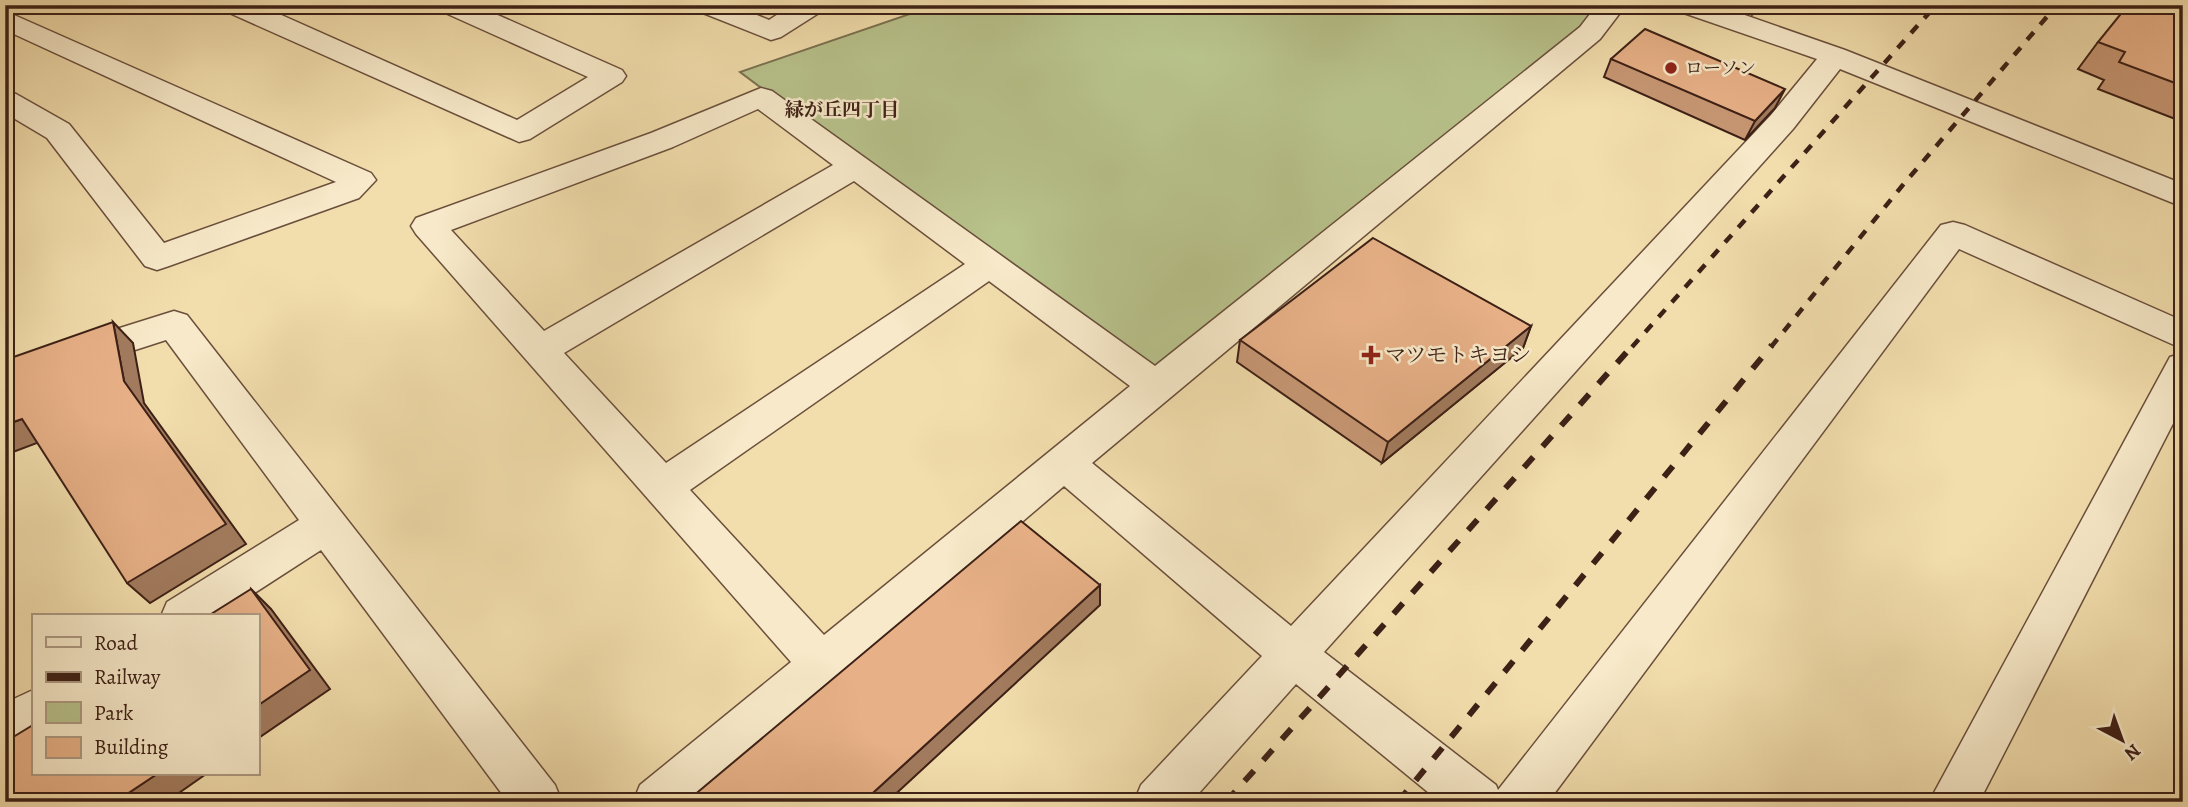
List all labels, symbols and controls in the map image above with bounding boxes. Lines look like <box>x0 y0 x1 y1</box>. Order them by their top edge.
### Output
place label: ローソン <box>1685 56 1756 80</box>
marker: ローソン <box>1663 60 1679 76</box>
district label: 緑が丘四丁目 <box>785 97 899 123</box>
place label: マツモトキヨシ <box>1385 341 1531 369</box>
marker: マツモトキヨシ <box>1363 347 1379 363</box>
legend <box>32 614 259 776</box>
text: Road <box>94 629 138 657</box>
text: Railway <box>94 663 161 691</box>
text: Park <box>94 699 134 727</box>
north arrow <box>2086 706 2156 776</box>
text: Building <box>94 733 169 761</box>
text: N <box>2119 738 2146 767</box>

